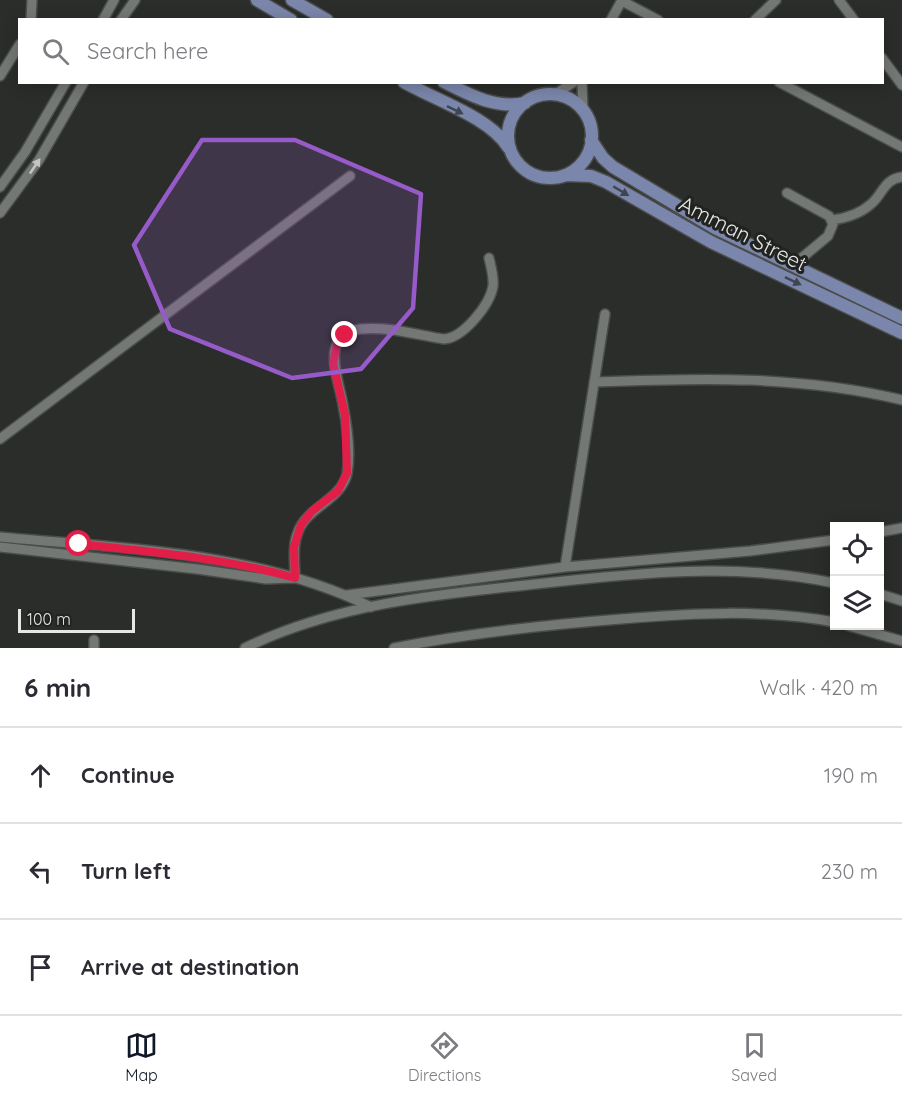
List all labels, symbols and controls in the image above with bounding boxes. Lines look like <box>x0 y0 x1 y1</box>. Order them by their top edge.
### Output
search box <box>18 18 884 84</box>
icon: search <box>39 35 72 68</box>
text: Search here <box>87 37 208 65</box>
one-way arrow <box>447 105 464 114</box>
one-way arrow <box>29 157 40 174</box>
one-way arrow <box>613 185 629 196</box>
street label: Amman Street <box>675 190 812 276</box>
one-way arrow <box>785 277 802 286</box>
route end <box>331 321 357 347</box>
map controls <box>830 522 884 630</box>
button: locate <box>830 522 884 576</box>
route start <box>65 530 91 556</box>
button: layers <box>830 576 884 630</box>
scale bar <box>18 606 135 634</box>
text: 100 m <box>27 609 71 629</box>
text: 6 min <box>24 671 91 704</box>
text: Walk · 420 m <box>759 675 878 700</box>
icon: ahead <box>24 759 57 792</box>
text: Continue <box>81 761 175 789</box>
text: 190 m <box>824 763 878 788</box>
icon: left <box>24 855 57 888</box>
text: Turn left <box>81 857 171 885</box>
text: 230 m <box>821 859 878 884</box>
icon: arrive <box>24 951 57 984</box>
text: Arrive at destination <box>81 953 299 981</box>
tab: Map <box>125 1029 158 1085</box>
tab: Directions <box>408 1029 481 1085</box>
tab: Saved <box>731 1029 777 1085</box>

